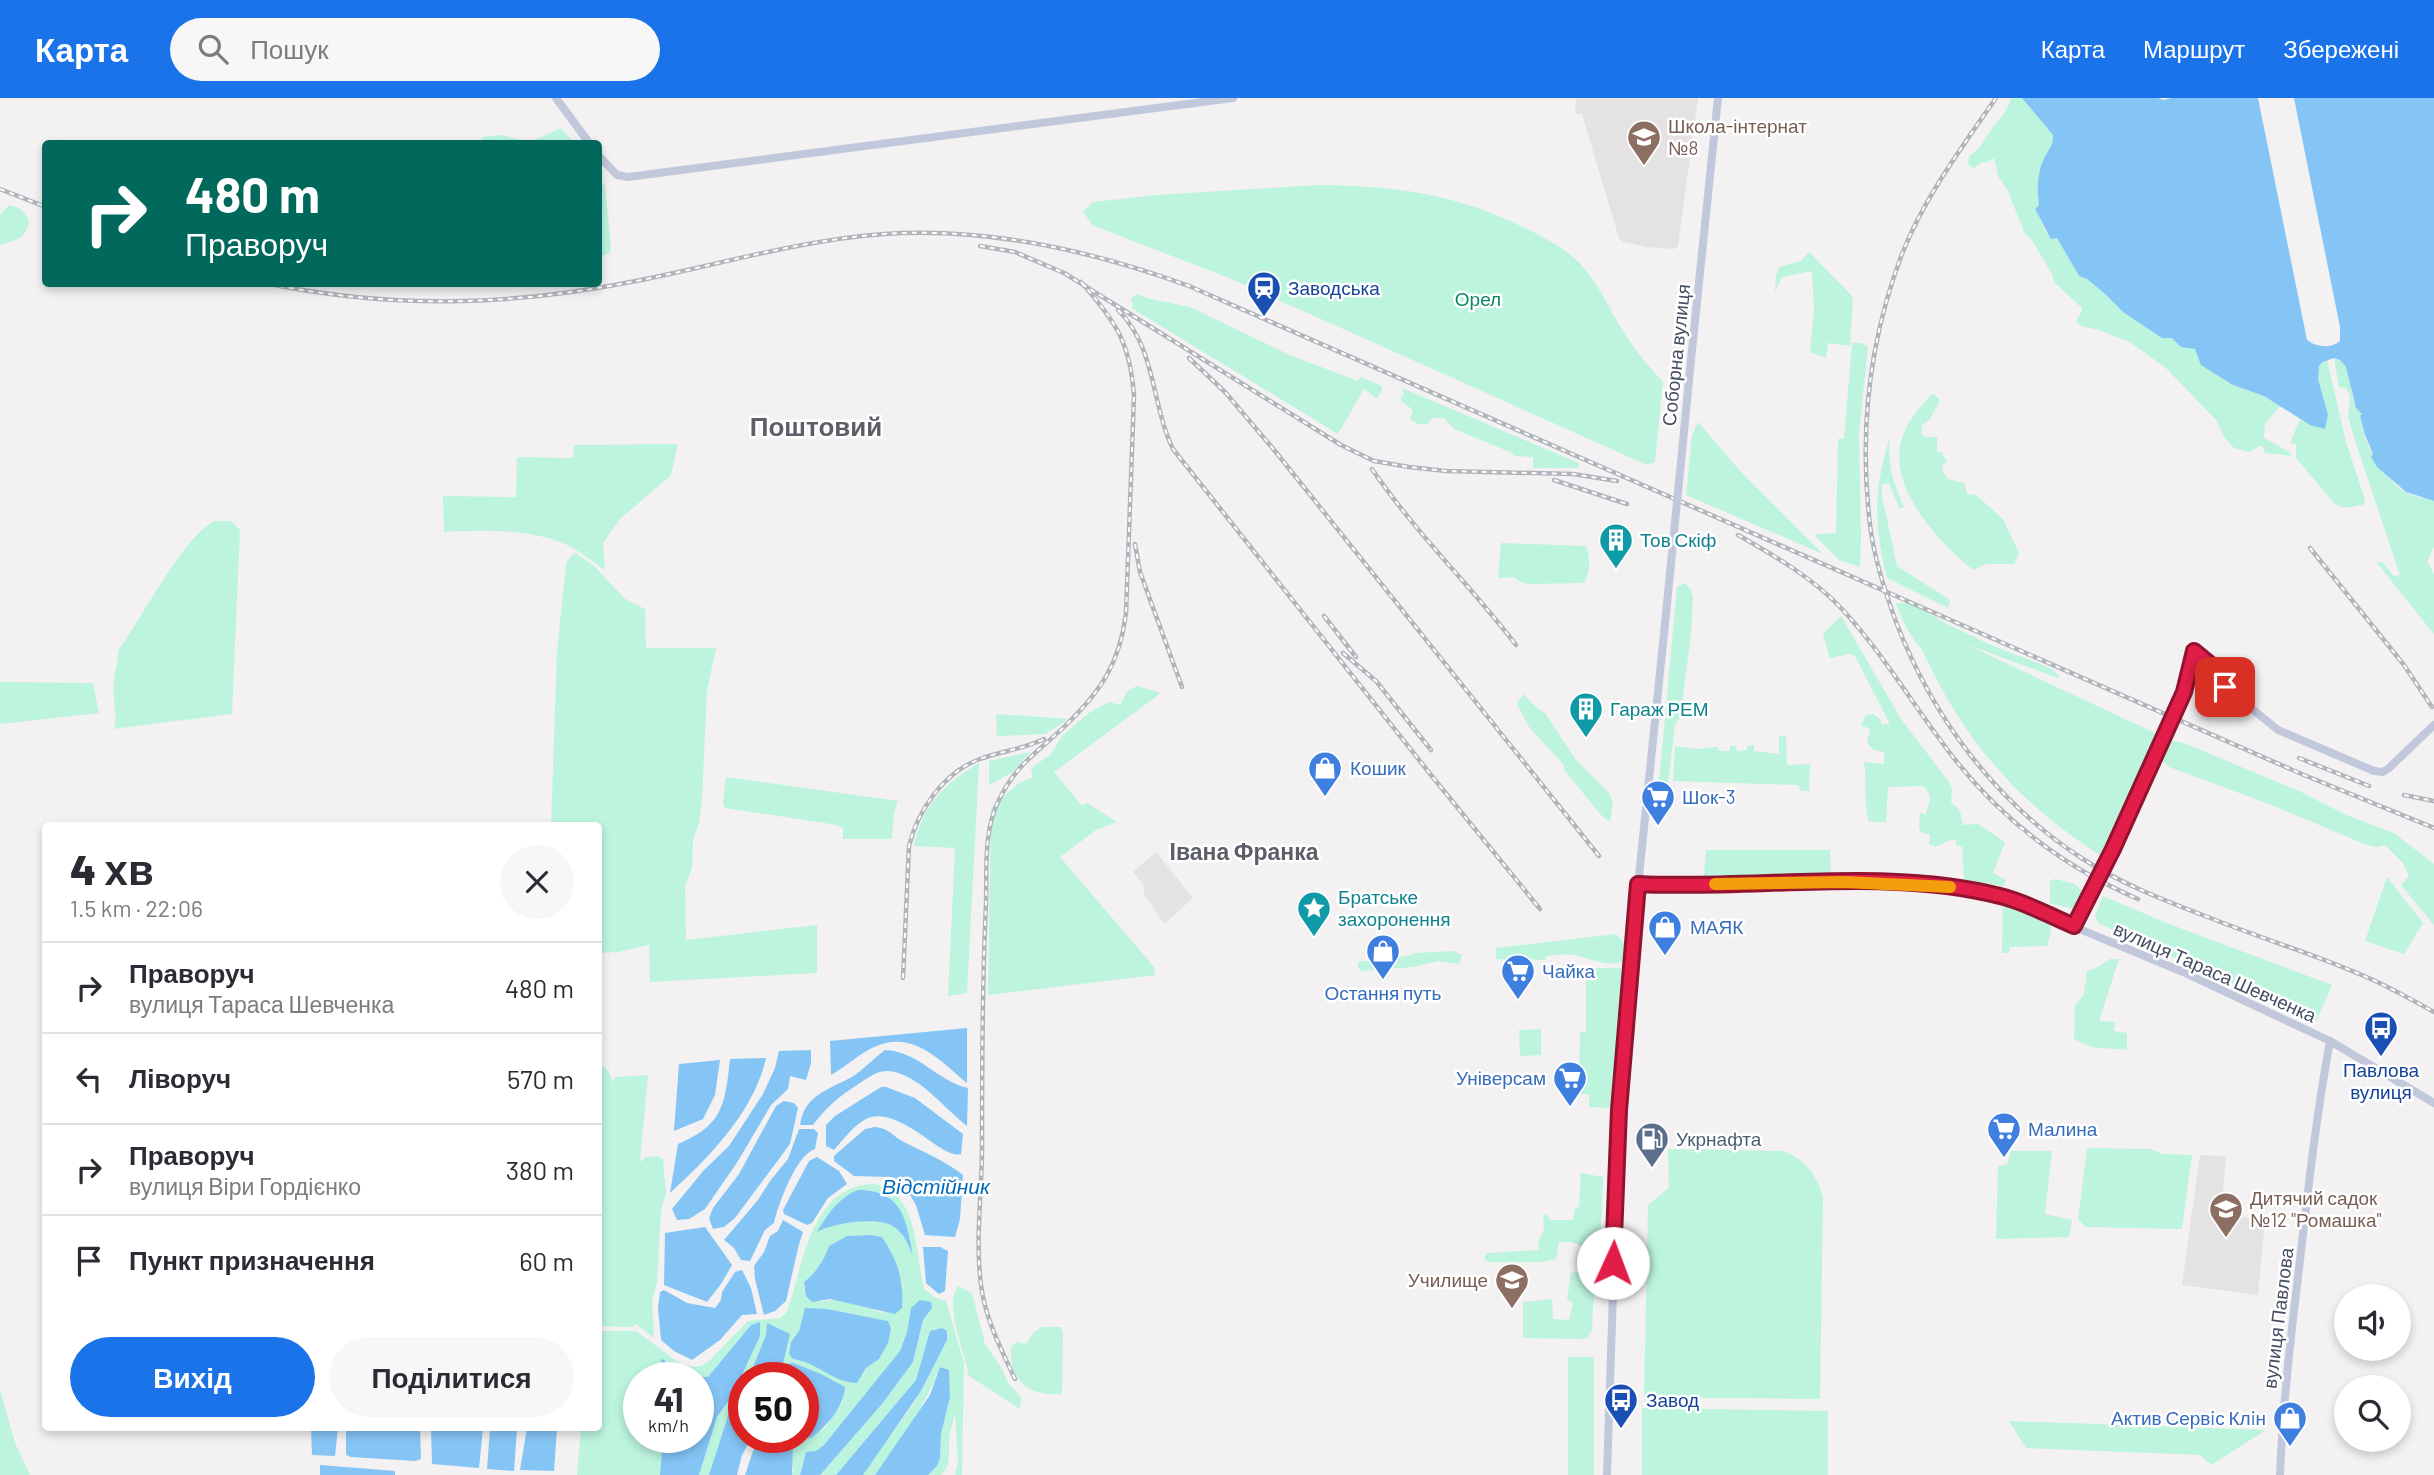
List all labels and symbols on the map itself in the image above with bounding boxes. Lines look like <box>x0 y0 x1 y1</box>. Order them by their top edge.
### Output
place label: Школа-інтернат №8 <box>1668 114 1807 159</box>
school or university icon: Школа-інтернат №8 <box>1625 118 1663 167</box>
station icon: Заводська <box>1245 269 1283 318</box>
place label: Заводська <box>1288 276 1380 299</box>
street label: Соборна вулиця <box>1657 283 1694 427</box>
park label: Орел <box>1455 287 1501 310</box>
district label: Поштовий <box>750 410 882 441</box>
building icon: Тов Скіф <box>1597 521 1635 570</box>
place label: Тов Скіф <box>1640 528 1716 551</box>
pin <box>2195 657 2255 717</box>
building icon: Гараж РЕМ <box>1567 690 1605 739</box>
place label: Гараж РЕМ <box>1610 697 1709 720</box>
shop icon: Кошик <box>1306 749 1344 798</box>
place label: Кошик <box>1350 756 1406 779</box>
supermarket icon: Шок-3 <box>1639 778 1677 827</box>
place label: Шок-3 <box>1682 785 1736 808</box>
district label: Івана Франка <box>1170 837 1319 865</box>
place label: Братське захоронення <box>1338 885 1451 930</box>
place icon: Братське захоронення <box>1295 889 1333 938</box>
shop icon: МАЯК <box>1646 908 1684 957</box>
place label: МАЯК <box>1690 915 1743 938</box>
street label: вулиця Тараса Шевченка <box>2110 916 2320 1027</box>
shop icon: Остання путь <box>1364 932 1402 981</box>
supermarket icon: Чайка <box>1499 952 1537 1001</box>
place label: Чайка <box>1542 959 1596 982</box>
place label: Остання путь <box>1325 981 1441 1004</box>
bus stop icon: Павлова вулиця <box>2362 1009 2400 1058</box>
place label: Павлова вулиця <box>2343 1058 2420 1103</box>
supermarket icon: Універсам <box>1551 1059 1589 1108</box>
place label: Універсам <box>1456 1066 1546 1089</box>
supermarket icon: Малина <box>1985 1110 2023 1159</box>
place label: Малина <box>2028 1117 2098 1140</box>
fuel station icon: Укрнафта <box>1633 1120 1671 1169</box>
place label: Укрнафта <box>1676 1127 1762 1150</box>
water label: Відстійник <box>882 1173 991 1198</box>
place label: Дитячий садок №12 "Ромашка" <box>2250 1186 2382 1231</box>
school or university icon: Дитячий садок №12 "Ромашка" <box>2207 1190 2245 1239</box>
position arrow <box>1576 1226 1650 1300</box>
street label: вулиця Павлова <box>2257 1246 2298 1390</box>
school or university icon: Училище <box>1493 1261 1531 1310</box>
place label: Училище <box>1408 1268 1488 1291</box>
speed limit sign: 50 <box>728 1362 819 1453</box>
bus stop icon: Завод <box>1602 1381 1640 1430</box>
place label: Завод <box>1646 1388 1699 1411</box>
shop icon: Актив Сервiс Клiн <box>2271 1399 2309 1448</box>
place label: Актив Сервiс Клiн <box>2111 1406 2266 1429</box>

